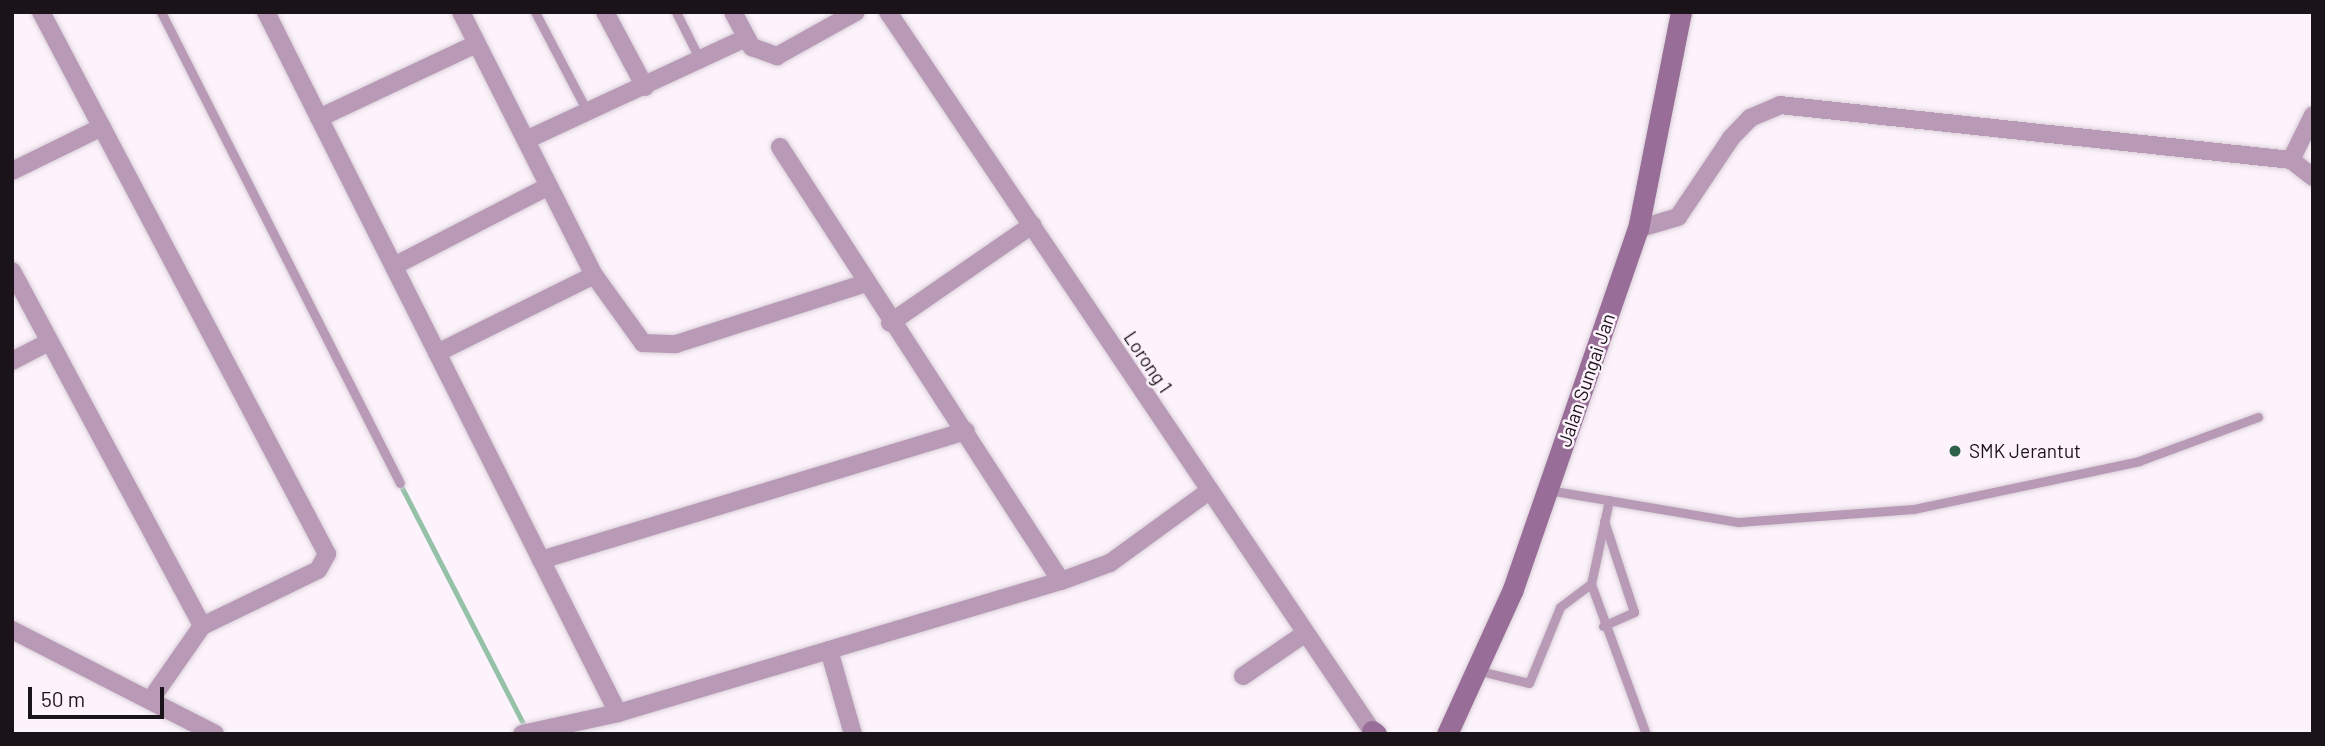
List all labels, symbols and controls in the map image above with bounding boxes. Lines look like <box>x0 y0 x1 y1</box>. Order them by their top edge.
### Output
street label: Jalan Sungai Jan <box>1552 310 1620 450</box>
street label: Lorong 1 <box>1119 327 1177 397</box>
place label: SMK Jerantut <box>1969 440 2081 462</box>
marker: SMK Jerantut <box>1947 443 1963 459</box>
scale bar <box>32 672 168 716</box>
text: 50 m <box>41 686 85 711</box>

